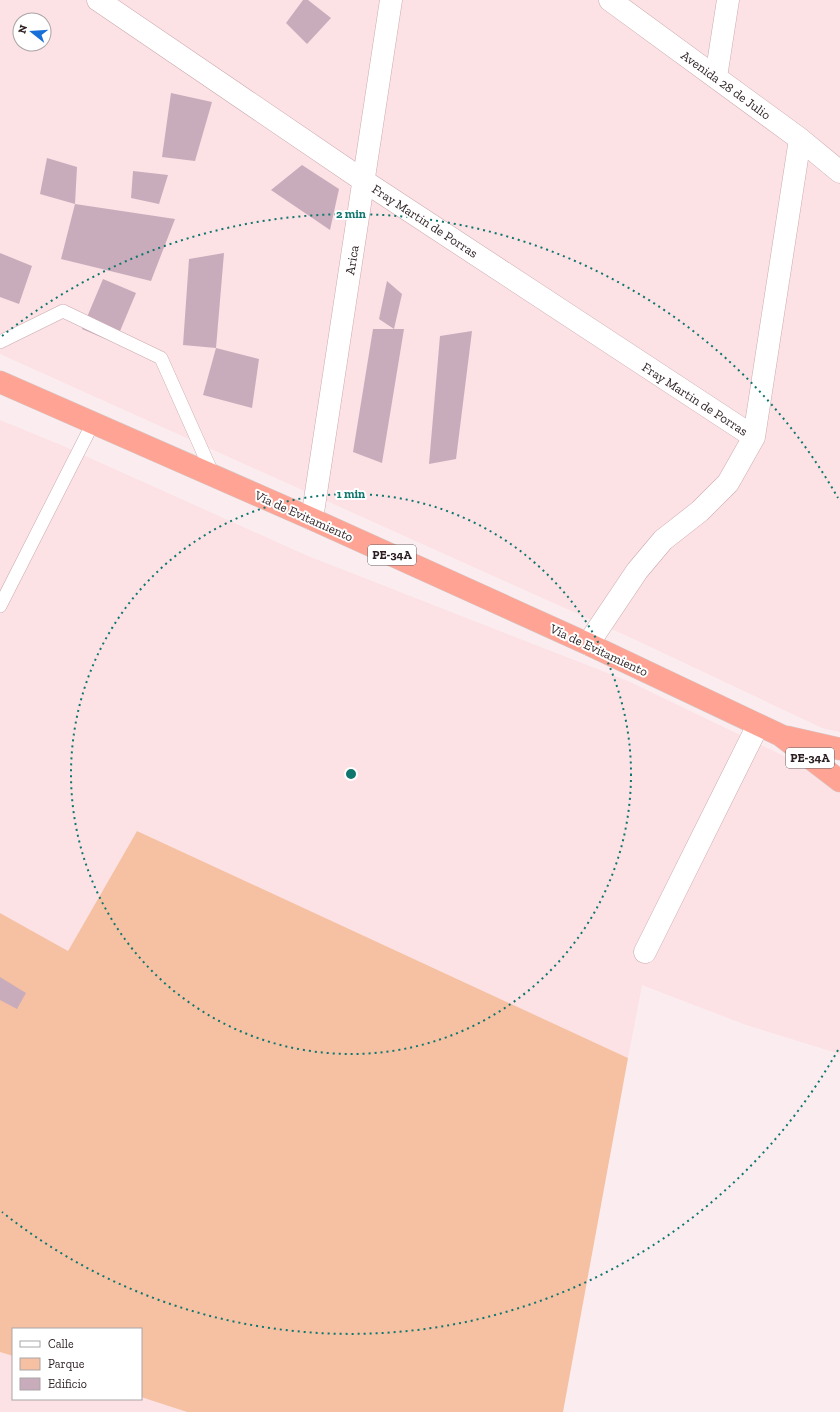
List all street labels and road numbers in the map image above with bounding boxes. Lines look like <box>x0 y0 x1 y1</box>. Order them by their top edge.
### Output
street label: Avenida 28 de Julio <box>678 47 774 123</box>
street label: Fray Martin de Porras <box>369 181 481 261</box>
street label: Arica <box>342 243 362 276</box>
street label: Fray Martin de Porras <box>639 359 751 439</box>
street label: Vía de Evitamiento <box>252 487 356 545</box>
road number: PE-34A <box>368 545 416 565</box>
street label: Vía de Evitamiento <box>547 620 651 679</box>
road number: PE-34A <box>786 748 834 768</box>

